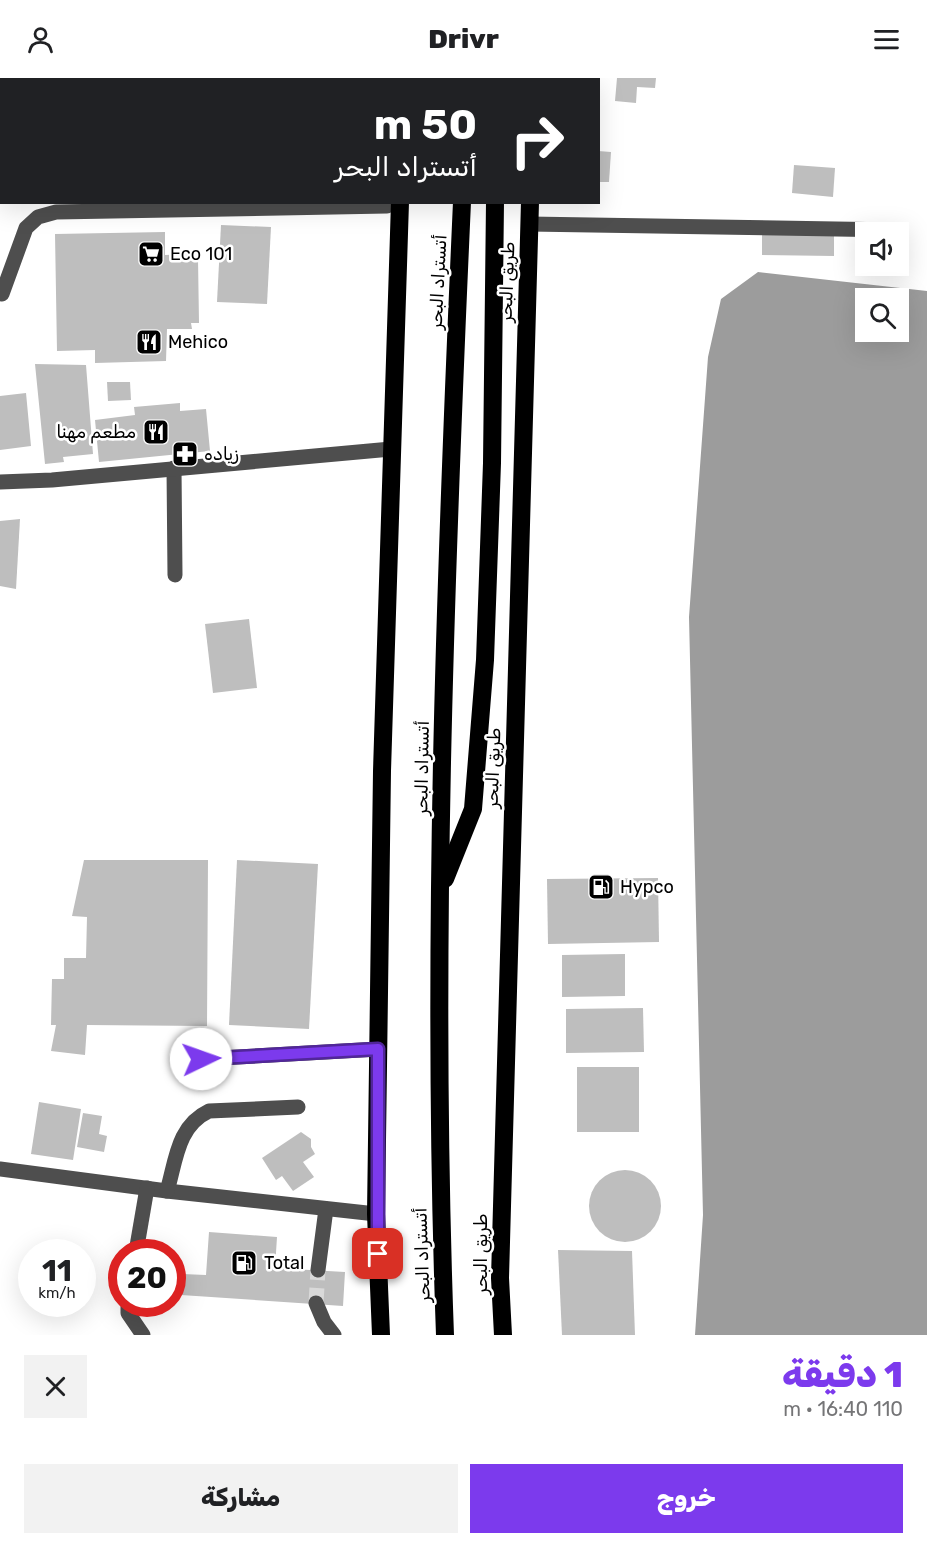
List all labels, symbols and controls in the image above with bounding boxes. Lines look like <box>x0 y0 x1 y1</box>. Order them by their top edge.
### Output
icon: person <box>24 23 57 56</box>
text: Drivr <box>428 23 499 55</box>
icon: menu <box>870 23 903 56</box>
text: 50 m <box>374 100 477 150</box>
icon: right <box>498 102 576 180</box>
text: أتستراد البحر <box>334 151 477 183</box>
map controls <box>855 222 909 342</box>
button: sound <box>855 222 909 276</box>
street label: أتستراد البحر <box>424 234 451 331</box>
supermarket icon: Eco 101 <box>136 239 166 269</box>
street label: طريق البحر <box>495 241 519 324</box>
place label: Eco 101 <box>170 243 232 265</box>
button: search <box>855 288 909 342</box>
restaurant icon: Mehico <box>134 327 164 357</box>
place label: Mehico <box>168 331 228 353</box>
restaurant icon: مطعم مهنا <box>141 417 171 447</box>
place label: مطعم مهنا <box>56 421 136 444</box>
pharmacy icon: زياده <box>170 439 200 469</box>
place label: زياده <box>204 443 239 465</box>
street label: أتستراد البحر <box>410 720 434 817</box>
street label: طريق البحر <box>481 727 505 810</box>
fuel station icon: Hypco <box>586 872 616 902</box>
place label: Hypco <box>620 876 674 898</box>
position arrow <box>169 1027 233 1091</box>
street label: أتستراد البحر <box>409 1207 435 1304</box>
street label: طريق البحر <box>470 1214 492 1295</box>
pin <box>352 1228 403 1279</box>
icon: arrive <box>361 1237 394 1270</box>
speed limit sign: 20 <box>108 1239 186 1317</box>
fuel station icon: Total <box>229 1248 259 1278</box>
place label: Total <box>264 1252 304 1274</box>
text: 11 <box>42 1253 72 1289</box>
text: km/h <box>38 1284 76 1302</box>
text: 1 دقيقة <box>782 1353 903 1396</box>
button: close <box>24 1355 87 1418</box>
text: 110 m · 16:40 <box>783 1397 903 1421</box>
button: مشاركة <box>24 1464 458 1533</box>
button: خروج <box>470 1464 903 1533</box>

